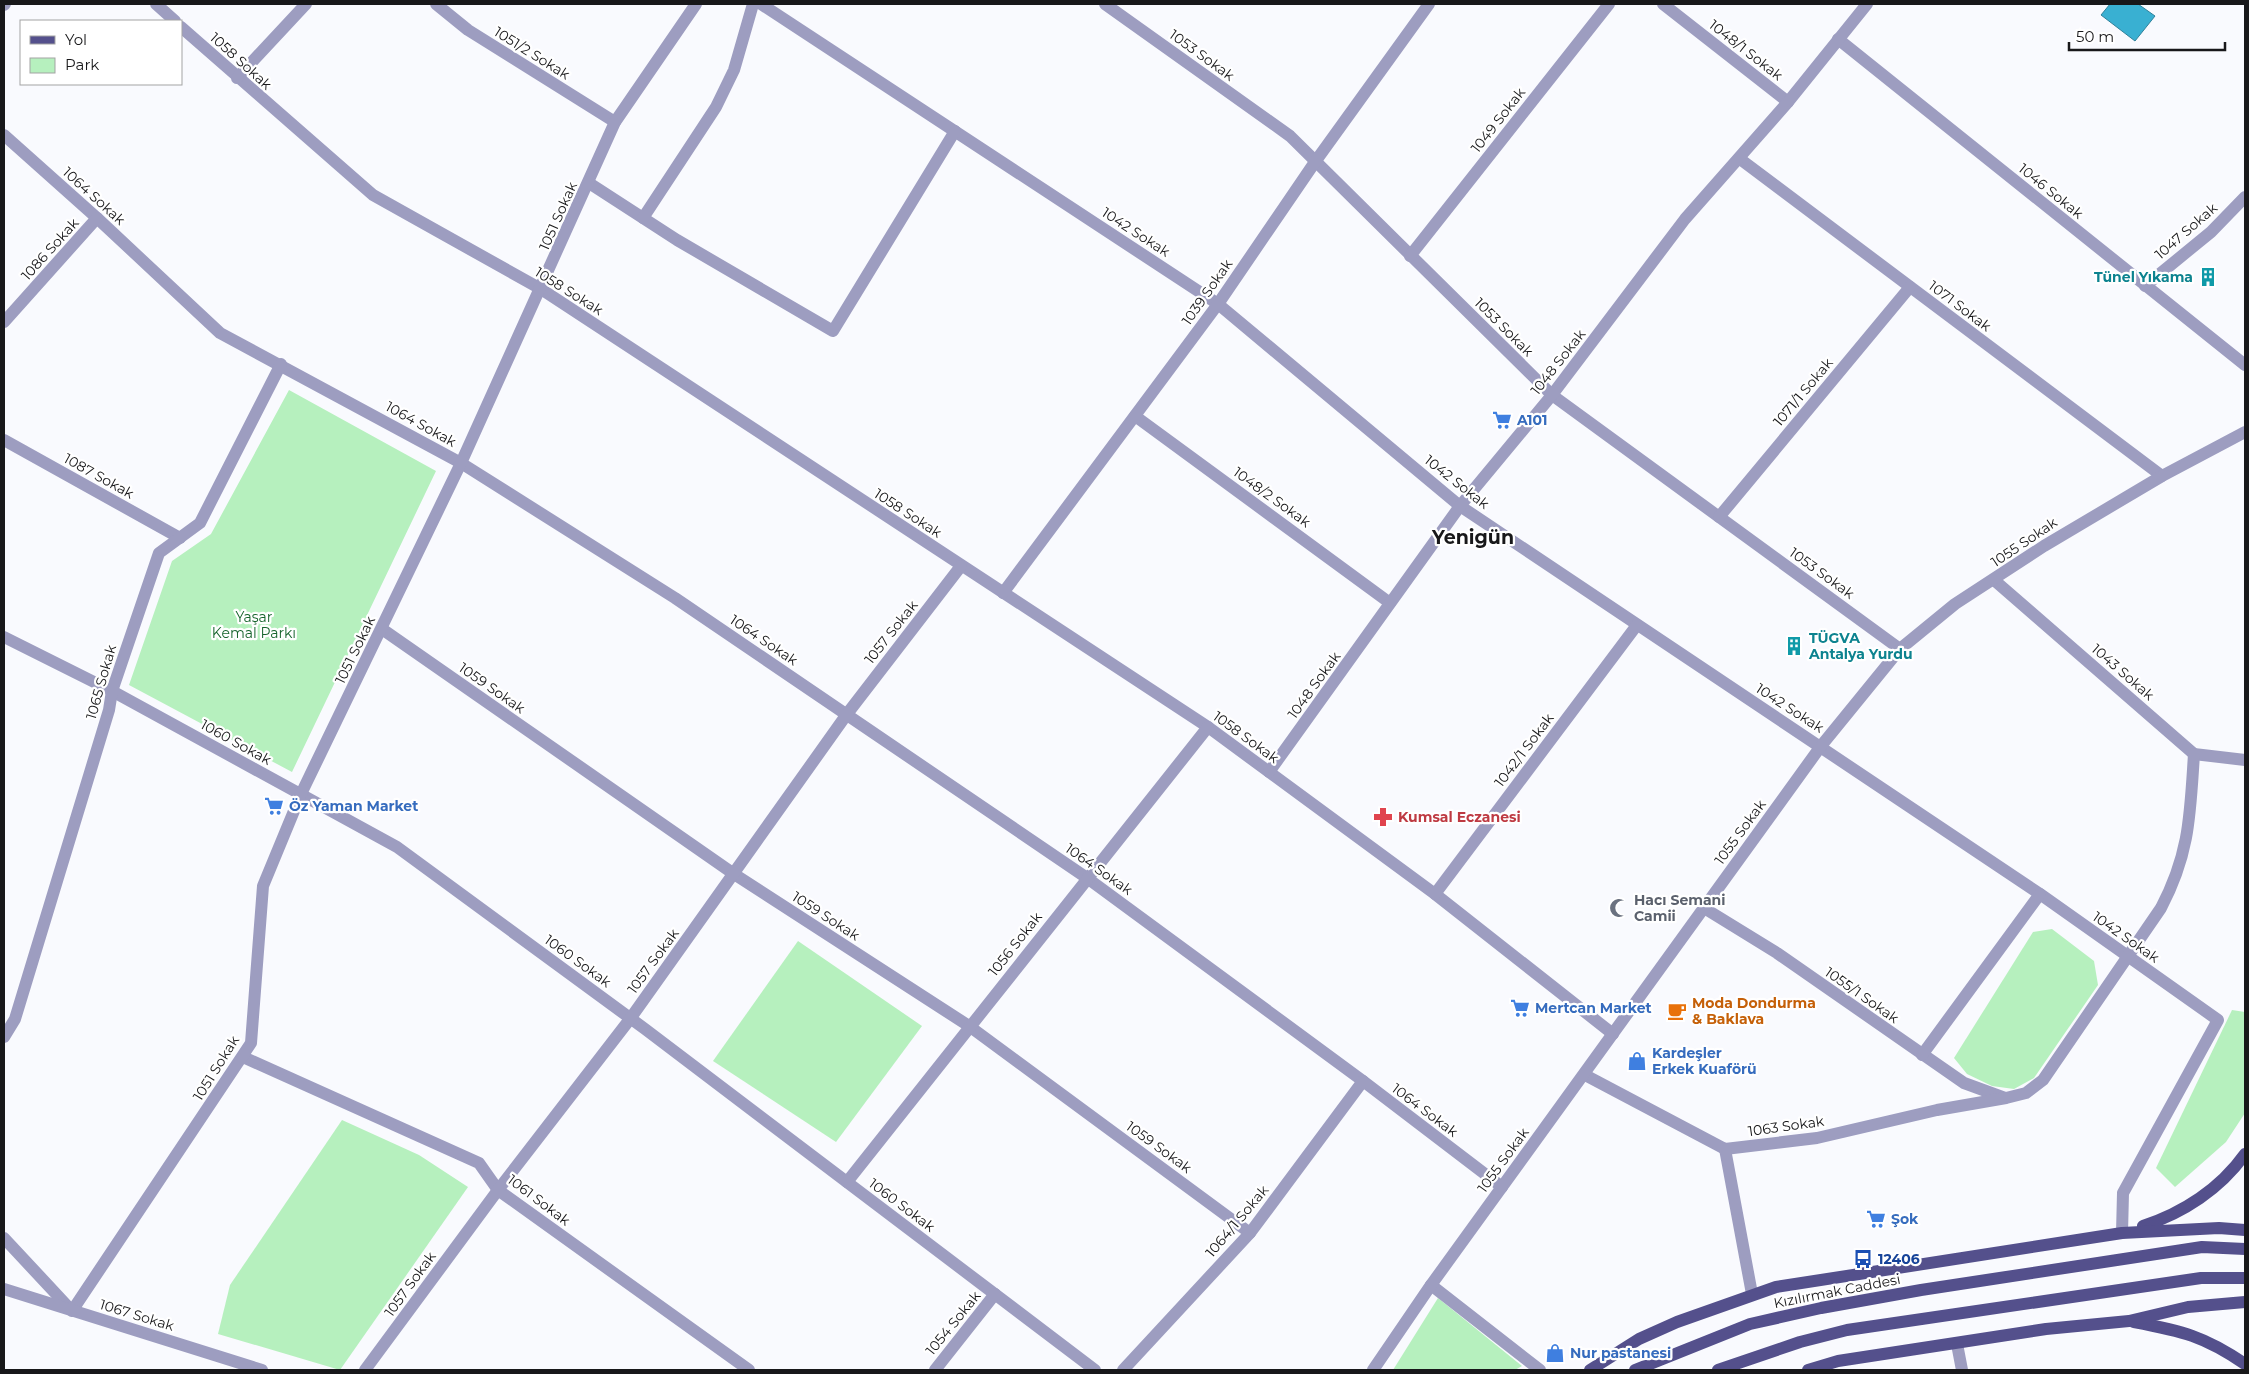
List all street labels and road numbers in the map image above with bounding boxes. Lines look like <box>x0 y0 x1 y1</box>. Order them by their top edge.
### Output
street label: 1048/1 Sokak <box>1705 16 1787 85</box>
street label: 1051/2 Sokak <box>491 23 574 84</box>
street label: 1053 Sokak <box>1166 25 1239 85</box>
street label: 1058 Sokak <box>206 29 276 94</box>
street label: 1049 Sokak <box>1467 83 1529 156</box>
street label: 1046 Sokak <box>2015 159 2087 223</box>
street label: 1064 Sokak <box>59 163 129 229</box>
street label: 1051 Sokak <box>535 178 581 253</box>
street label: 1047 Sokak <box>2151 199 2221 263</box>
street label: 1042 Sokak <box>1099 203 1174 261</box>
street label: 1086 Sokak <box>17 214 83 284</box>
street label: 1039 Sokak <box>1178 255 1237 329</box>
street label: 1058 Sokak <box>532 263 607 319</box>
street label: 1071 Sokak <box>1925 277 1995 336</box>
street label: 1053 Sokak <box>1471 294 1538 361</box>
street label: 1048 Sokak <box>1527 325 1590 399</box>
street label: 1071/1 Sokak <box>1769 354 1837 430</box>
street label: 1064 Sokak <box>383 397 460 451</box>
street label: 1087 Sokak <box>61 449 138 503</box>
street label: 1042 Sokak <box>1421 451 1494 513</box>
street label: 1048/2 Sokak <box>1230 463 1315 531</box>
street label: 1058 Sokak <box>871 484 946 542</box>
street label: 1055 Sokak <box>1987 513 2061 571</box>
street label: 1053 Sokak <box>1786 543 1859 603</box>
street label: 1057 Sokak <box>860 596 922 668</box>
street label: 1064 Sokak <box>727 611 802 670</box>
street label: 1051 Sokak <box>331 613 379 687</box>
street label: 1043 Sokak <box>2088 640 2159 705</box>
street label: 1065 Sokak <box>82 642 120 721</box>
street label: 1048 Sokak <box>1284 647 1345 722</box>
street label: 1059 Sokak <box>455 659 529 718</box>
street label: 1042 Sokak <box>1753 679 1828 737</box>
street label: 1058 Sokak <box>1210 707 1283 767</box>
street label: 1042/1 Sokak <box>1490 709 1558 790</box>
street label: 1060 Sokak <box>198 715 275 769</box>
street label: 1055 Sokak <box>1710 795 1770 868</box>
street label: 1064 Sokak <box>1062 839 1137 899</box>
street label: 1059 Sokak <box>789 888 864 945</box>
street label: 1042 Sokak <box>2089 907 2163 967</box>
street label: 1056 Sokak <box>984 908 1046 980</box>
street label: 1057 Sokak <box>623 924 683 997</box>
street label: 1060 Sokak <box>541 931 615 992</box>
street label: 1055/1 Sokak <box>1822 963 1903 1027</box>
street label: 1051 Sokak <box>189 1032 243 1104</box>
street label: 1064 Sokak <box>1388 1079 1462 1141</box>
street label: 1063 Sokak <box>1747 1112 1826 1140</box>
street label: 1059 Sokak <box>1123 1117 1196 1177</box>
street label: 1055 Sokak <box>1473 1123 1533 1196</box>
street label: 1061 Sokak <box>504 1171 574 1230</box>
street label: 1060 Sokak <box>865 1174 939 1236</box>
street label: 1064/1 Sokak <box>1202 1181 1273 1261</box>
street label: 1057 Sokak <box>380 1247 440 1320</box>
street label: Kızılırmak Caddesi <box>1772 1270 1902 1312</box>
street label: 1054 Sokak <box>922 1287 985 1359</box>
street label: 1067 Sokak <box>98 1295 177 1335</box>

